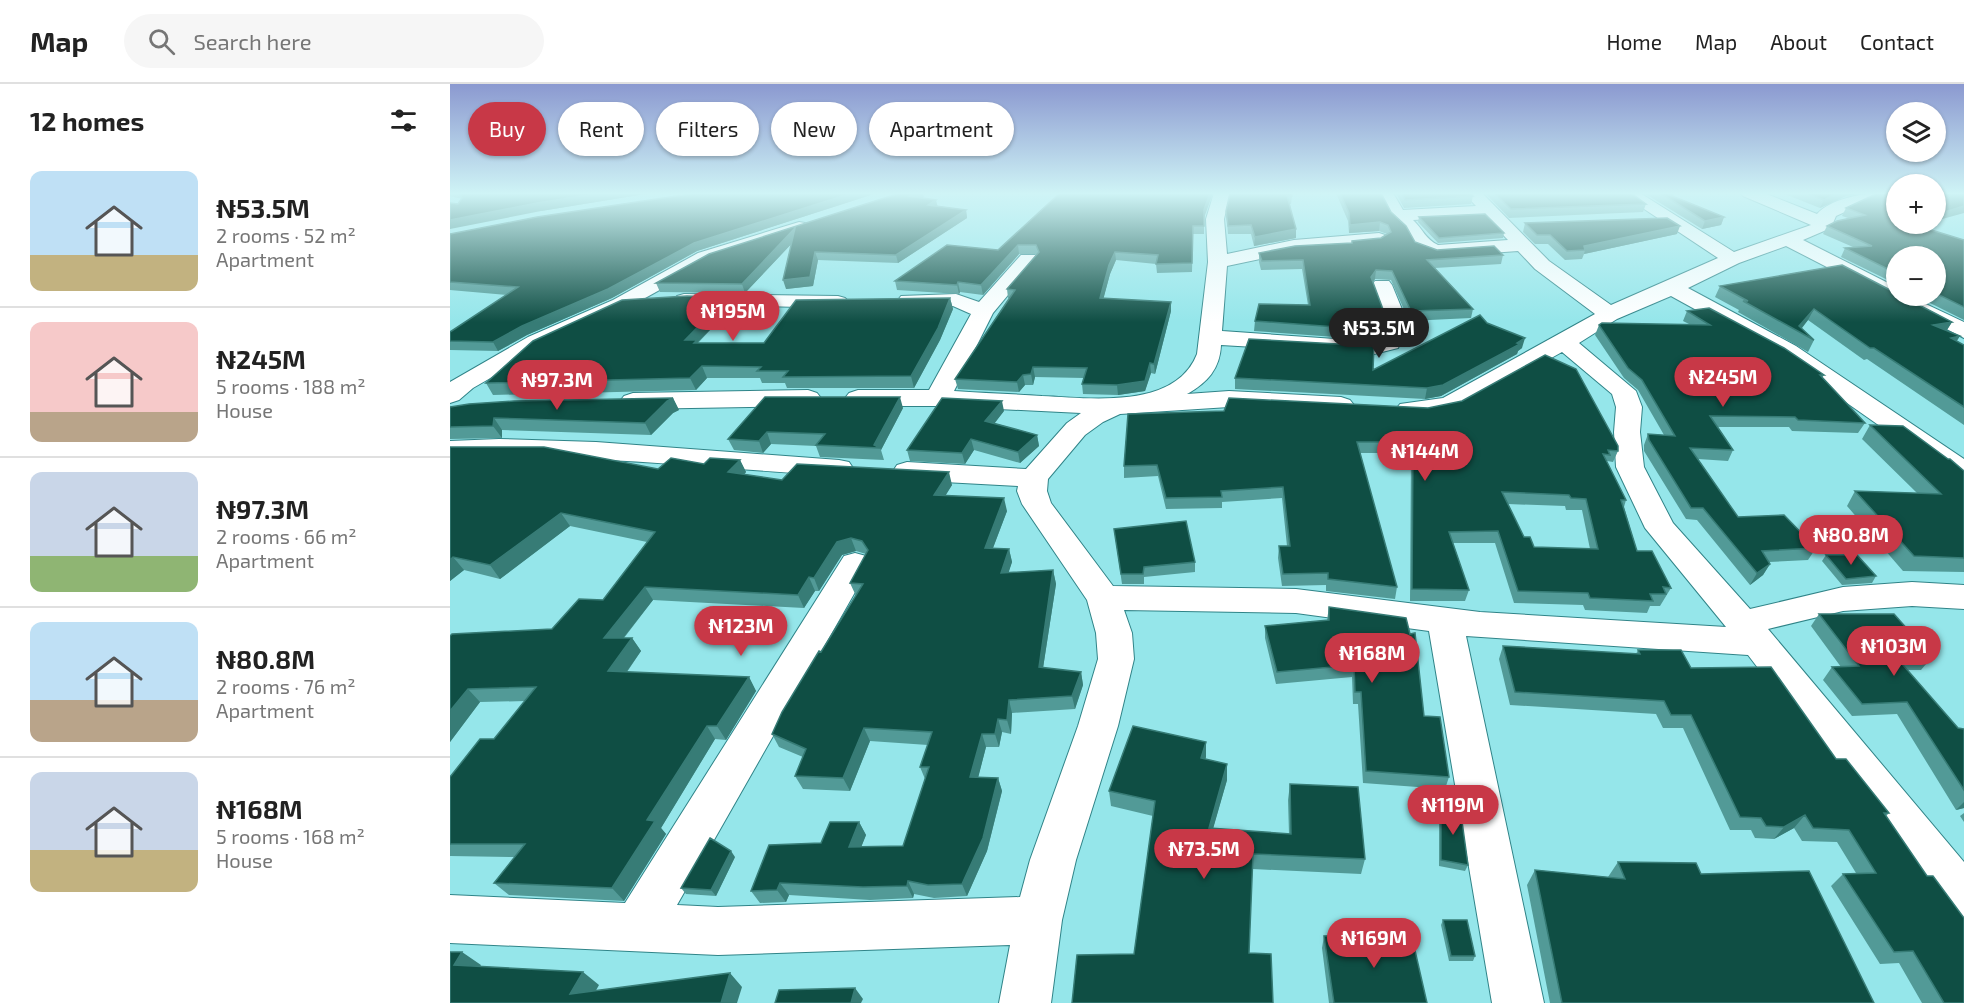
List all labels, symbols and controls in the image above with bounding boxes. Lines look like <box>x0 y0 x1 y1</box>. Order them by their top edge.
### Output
search box <box>124 14 544 68</box>
text: Map <box>30 24 88 58</box>
icon: search <box>145 25 178 58</box>
text: Search here <box>193 28 312 54</box>
text: Home <box>1606 29 1662 54</box>
text: Map <box>1695 29 1737 54</box>
text: About <box>1770 29 1827 54</box>
text: Contact <box>1860 29 1934 54</box>
chip: Buy <box>468 102 546 156</box>
chip: Rent <box>558 102 644 156</box>
chip: Filters <box>656 102 759 156</box>
chip: New <box>771 102 857 156</box>
chip: Apartment <box>869 102 1014 156</box>
map controls <box>1886 102 1946 306</box>
button: layers <box>1886 102 1946 162</box>
icon: filters <box>387 104 420 137</box>
text: 12 homes <box>30 105 144 136</box>
button: + <box>1886 174 1946 234</box>
text: ₦53.5M <box>216 192 310 223</box>
icon: home <box>78 195 150 267</box>
text: 2 rooms · 52 m² <box>216 223 356 247</box>
button: − <box>1886 246 1946 306</box>
text: Apartment <box>216 247 314 271</box>
pin: ₦195M <box>691 291 775 342</box>
text: ₦195M <box>700 298 766 322</box>
pin: ₦53.5M <box>1330 308 1428 359</box>
text: ₦53.5M <box>1343 315 1415 339</box>
text: ₦245M <box>216 343 306 374</box>
icon: home <box>78 346 150 418</box>
pin: ₦245M <box>1681 357 1765 408</box>
pin: ₦97.3M <box>508 360 606 411</box>
text: ₦245M <box>1688 364 1758 388</box>
text: ₦97.3M <box>521 367 593 391</box>
text: 5 rooms · 188 m² <box>216 374 365 398</box>
text: House <box>216 398 273 422</box>
pin: ₦144M <box>1383 431 1467 482</box>
text: ₦144M <box>1391 438 1459 462</box>
text: ₦97.3M <box>216 493 309 524</box>
icon: home <box>78 496 150 568</box>
pin: ₦80.8M <box>1802 515 1900 566</box>
text: ₦80.8M <box>1813 522 1889 546</box>
text: 2 rooms · 66 m² <box>216 524 357 548</box>
text: Apartment <box>216 548 314 572</box>
pin: ₦123M <box>699 606 783 657</box>
text: ₦123M <box>708 613 774 637</box>
pin: ₦103M <box>1852 626 1936 677</box>
pin: ₦168M <box>1330 633 1414 684</box>
text: ₦103M <box>1861 633 1927 657</box>
text: ₦168M <box>1339 640 1405 664</box>
text: ₦80.8M <box>216 643 315 674</box>
icon: home <box>78 646 150 718</box>
text: 2 rooms · 76 m² <box>216 674 355 698</box>
text: Apartment <box>216 698 314 722</box>
pin: ₦119M <box>1411 785 1495 836</box>
text: ₦119M <box>1422 792 1484 816</box>
text: ₦168M <box>216 793 303 824</box>
icon: home <box>78 796 150 868</box>
text: 5 rooms · 168 m² <box>216 824 365 848</box>
pin: ₦73.5M <box>1155 829 1253 880</box>
text: ₦73.5M <box>1168 836 1240 860</box>
text: House <box>216 848 273 872</box>
pin: ₦169M <box>1332 918 1416 969</box>
text: ₦169M <box>1341 925 1407 949</box>

